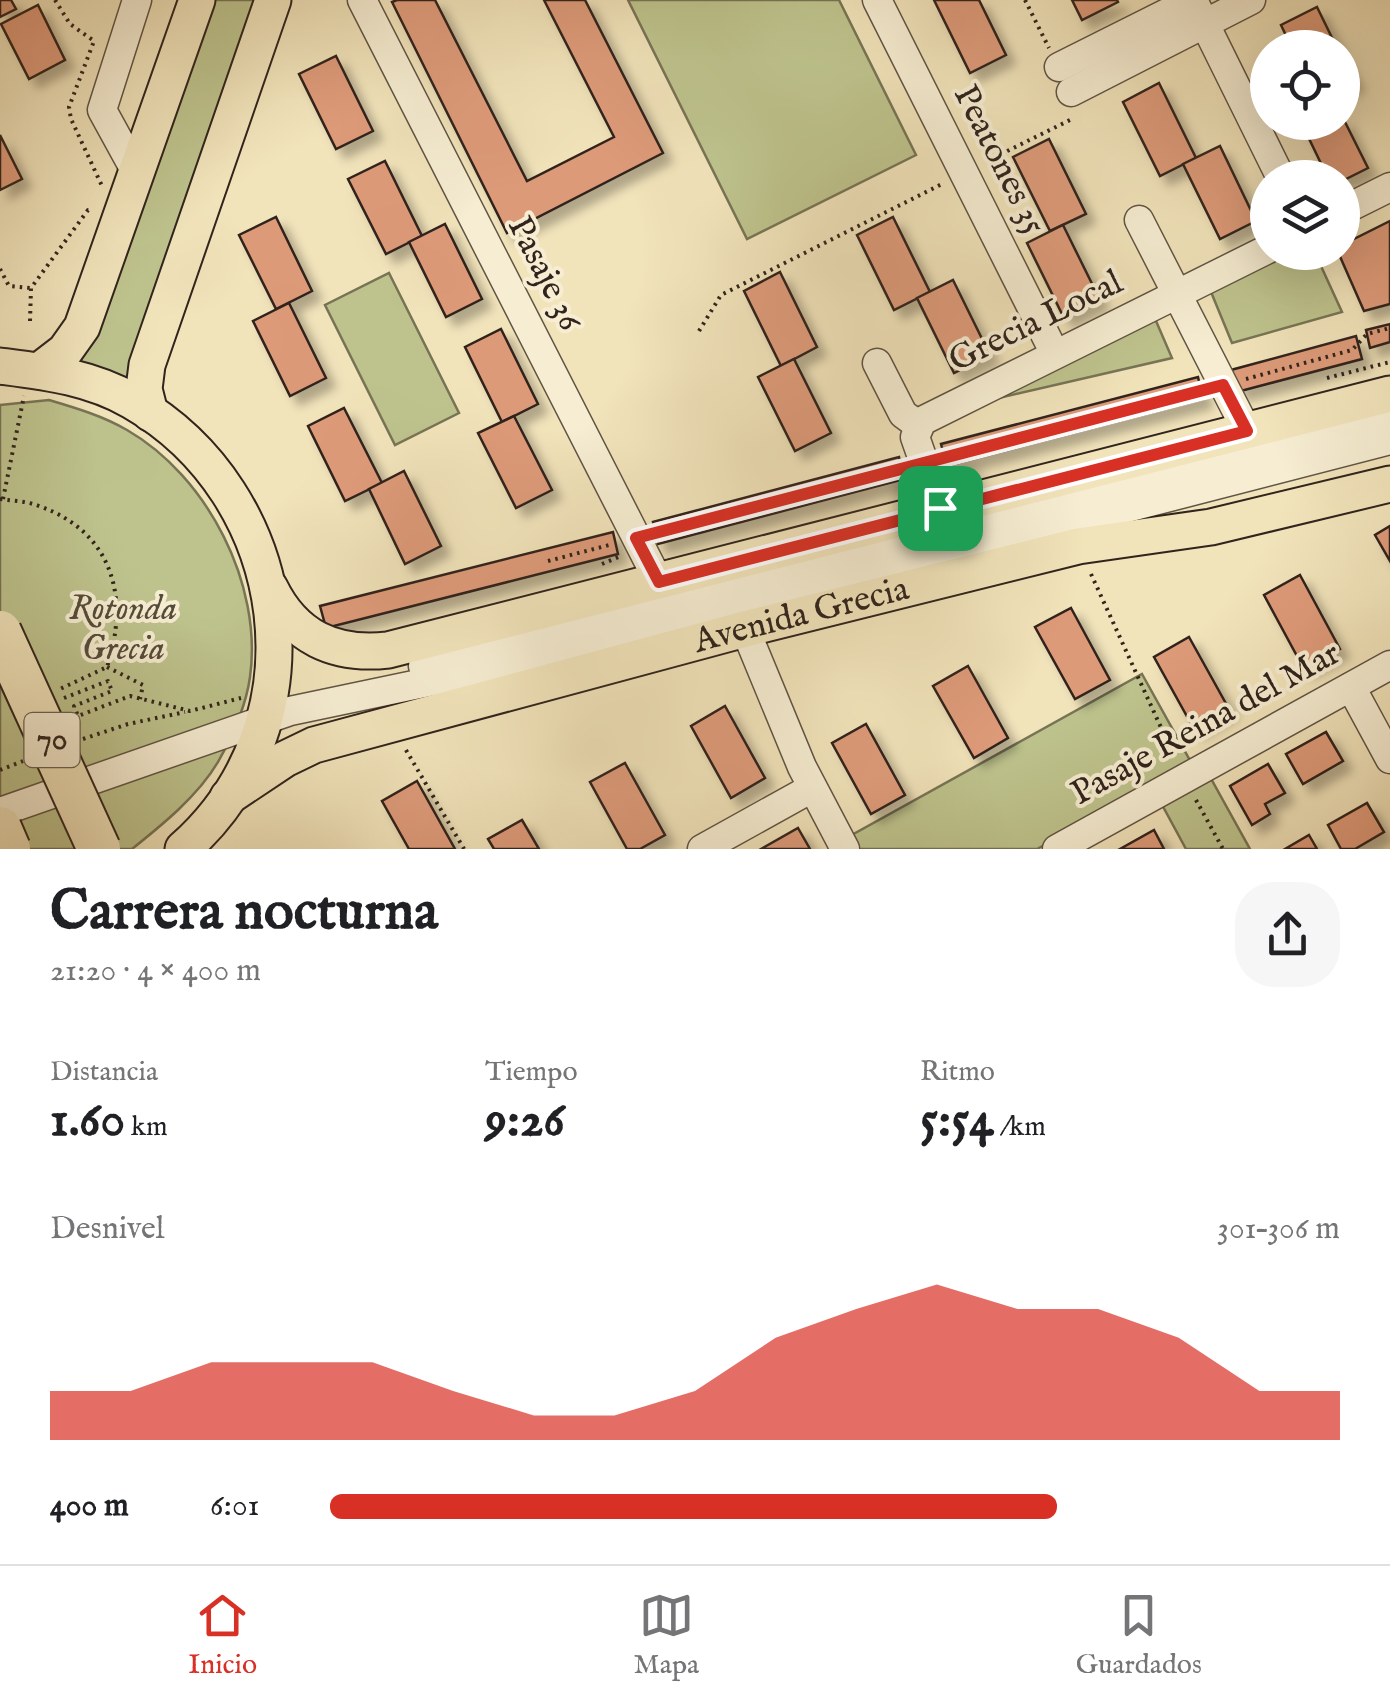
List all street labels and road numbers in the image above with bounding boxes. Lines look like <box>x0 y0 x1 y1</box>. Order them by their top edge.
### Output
street label: Peatones 35 <box>942 78 1056 242</box>
street label: Pasaje 36 <box>496 209 592 340</box>
street label: Grecia Local <box>942 260 1131 383</box>
street label: Avenida Grecia <box>688 566 914 665</box>
street label: Pasaje Reina del Mar <box>1064 631 1349 817</box>
road number: 70 <box>24 713 80 767</box>

